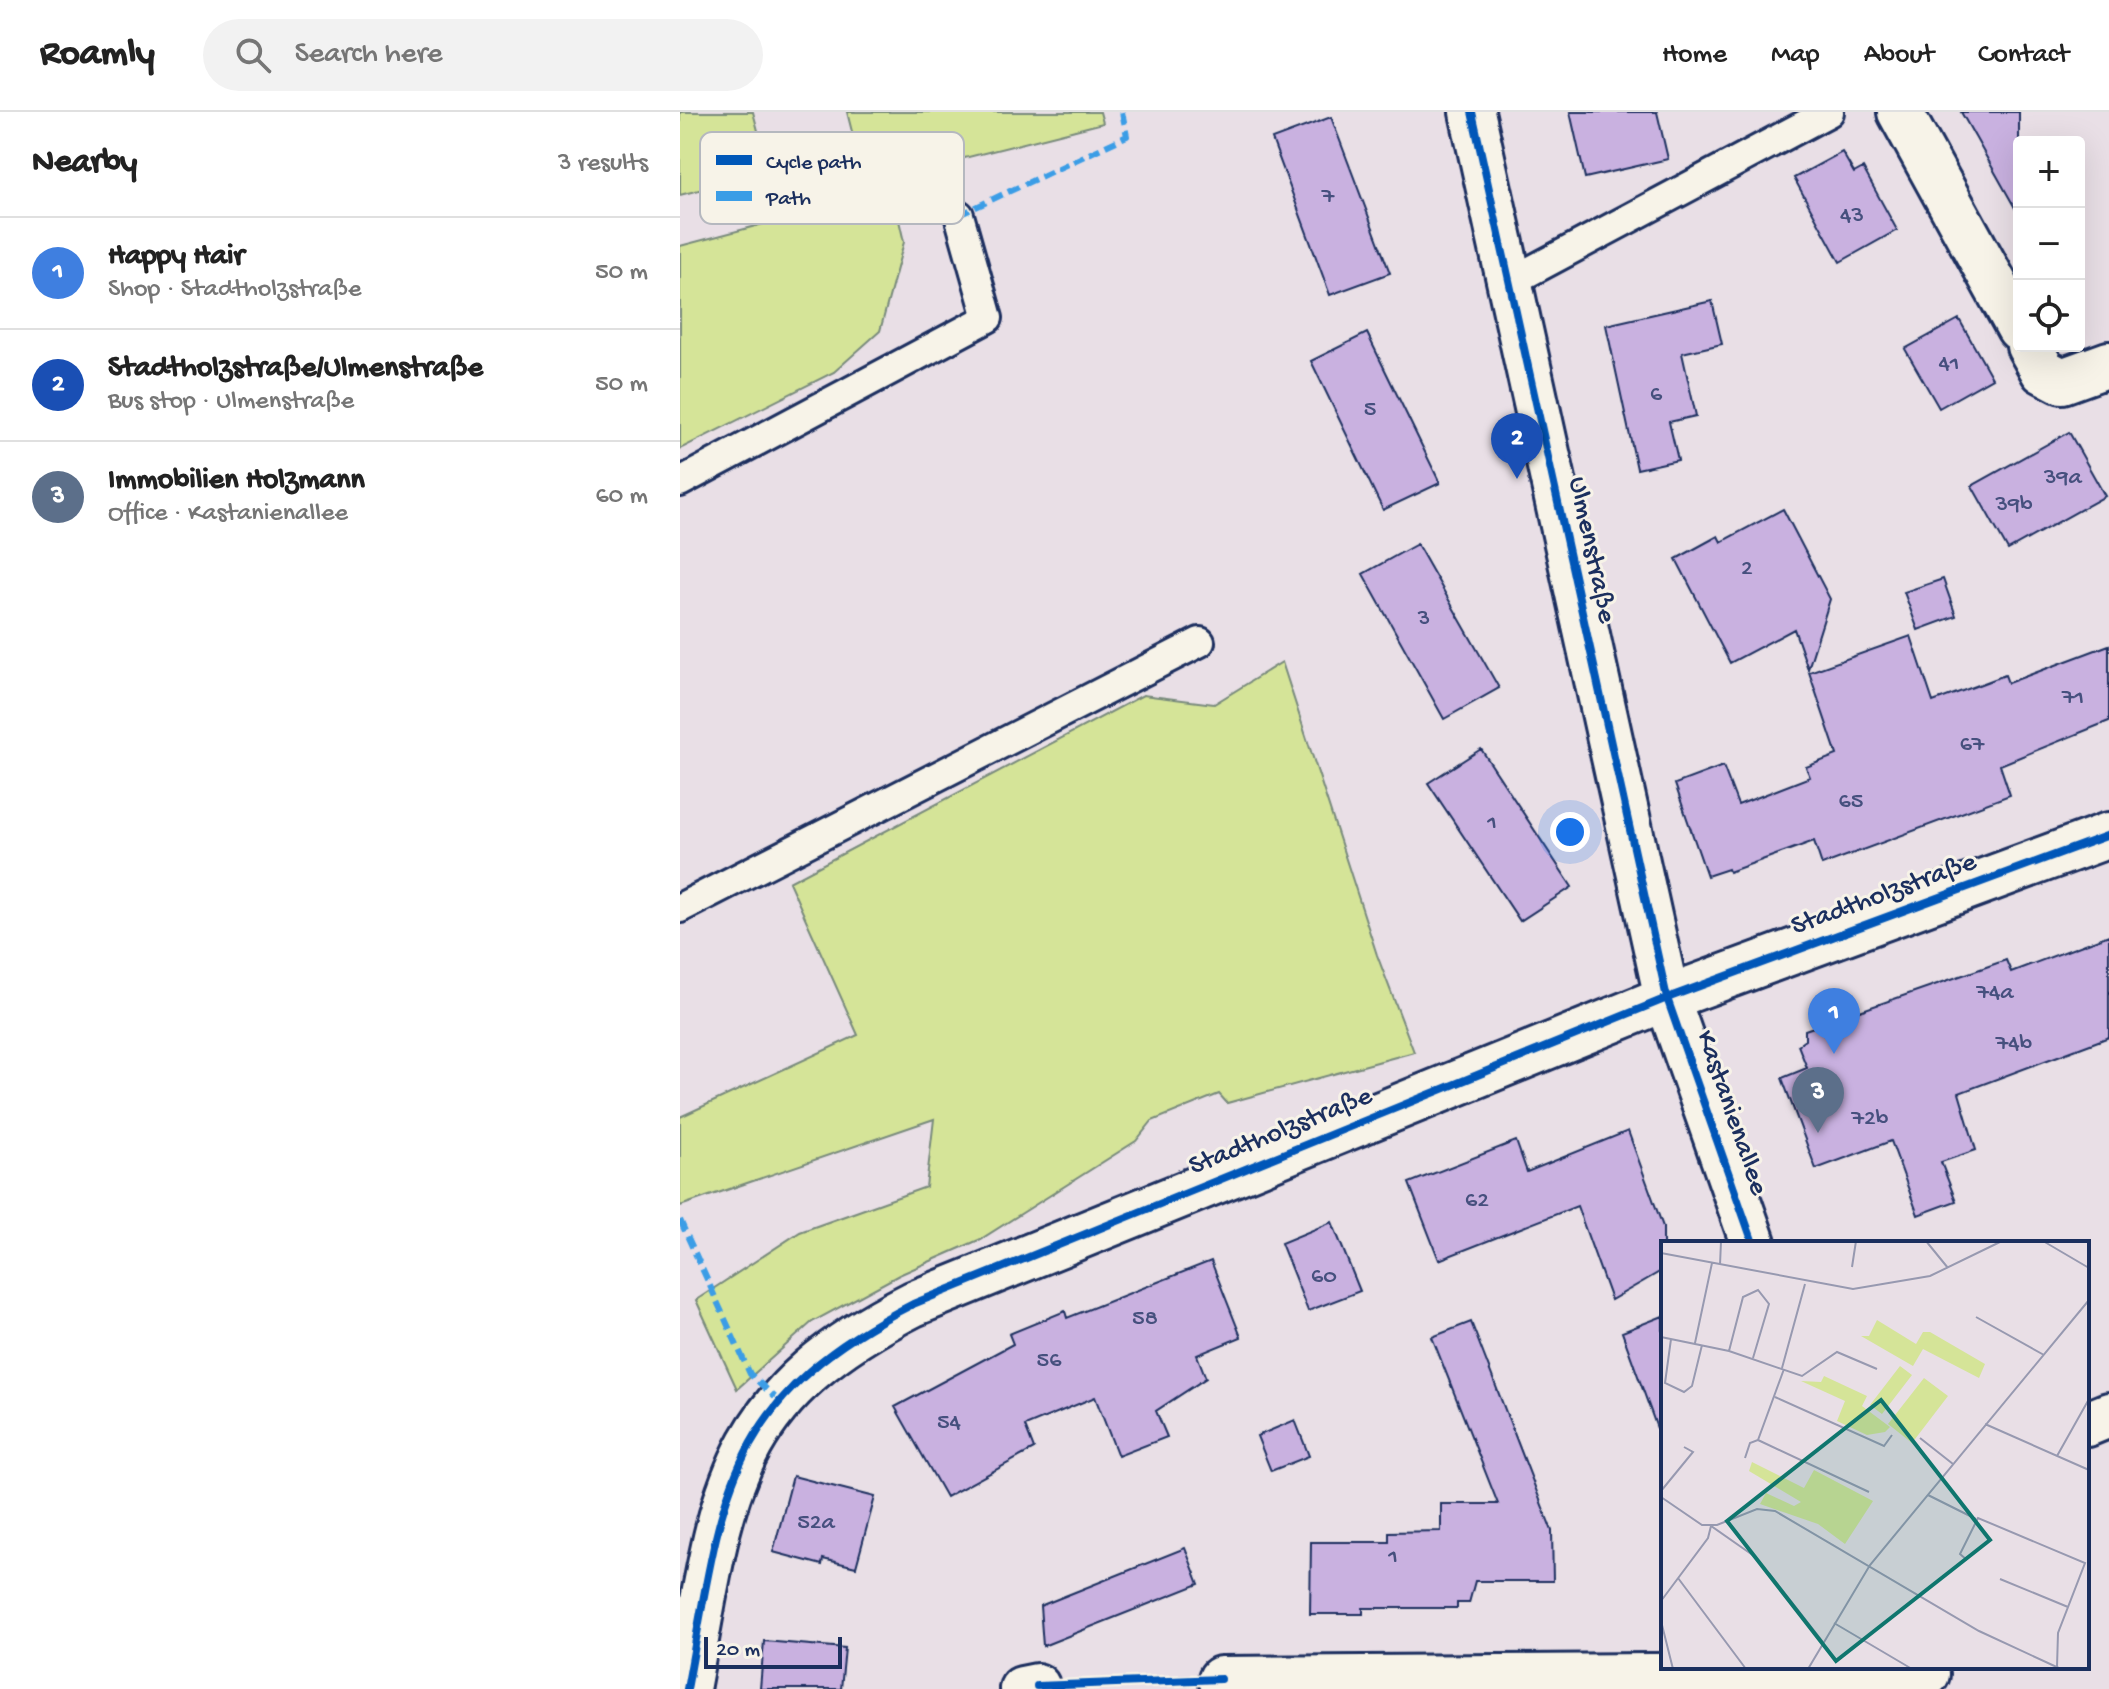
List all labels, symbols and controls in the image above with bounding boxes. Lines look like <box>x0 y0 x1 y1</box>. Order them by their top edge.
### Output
search box <box>203 19 763 91</box>
text: Roamly <box>40 33 155 77</box>
icon: search <box>231 33 275 77</box>
text: Search here <box>295 38 443 73</box>
text: Home <box>1662 39 1727 72</box>
text: Map <box>1771 39 1820 72</box>
text: About <box>1864 39 1934 72</box>
text: Contact <box>1978 39 2069 72</box>
legend <box>700 132 964 224</box>
map controls <box>2013 136 2085 352</box>
button: + <box>2013 136 2085 208</box>
text: Nearby <box>32 144 137 184</box>
text: 3 results <box>558 149 648 180</box>
text: Cycle path <box>766 151 862 177</box>
house number: 7 <box>1321 183 1335 212</box>
text: Path <box>765 187 811 213</box>
house number: 43 <box>1840 202 1864 231</box>
button: − <box>2013 208 2085 280</box>
text: Happy Hair <box>108 240 244 275</box>
text: 1 <box>53 258 63 289</box>
text: 50 m <box>595 258 648 289</box>
text: Shop · Stadtholzstraße <box>108 275 361 306</box>
button: locate <box>2013 280 2085 352</box>
house number: 41 <box>1938 350 1960 379</box>
text: Stadtholzstraße/Ulmenstraße <box>108 352 483 387</box>
text: 2 <box>52 370 64 401</box>
text: 50 m <box>595 370 648 401</box>
house number: 6 <box>1650 381 1663 410</box>
text: Bus stop · Ulmenstraße <box>108 387 354 418</box>
house number: 5 <box>1364 396 1376 425</box>
pin: 2 <box>1491 413 1543 479</box>
text: Immobilien Holzmann <box>108 464 365 499</box>
house number: 39a <box>2043 464 2083 493</box>
street label: Ulmenstraße <box>1559 474 1623 627</box>
text: 3 <box>51 482 65 513</box>
text: 60 m <box>595 482 648 513</box>
house number: 39b <box>1994 491 2033 520</box>
text: Office · Kastanienallee <box>108 499 348 530</box>
house number: 2 <box>1741 555 1753 584</box>
house number: 3 <box>1417 605 1430 634</box>
house number: 71 <box>2061 684 2084 713</box>
house number: 67 <box>1960 731 1985 760</box>
house number: 65 <box>1839 788 1863 817</box>
house number: 1 <box>1486 809 1497 838</box>
your location <box>1550 812 1590 852</box>
street label: Stadtholzstraße <box>1787 846 1982 944</box>
house number: 74a <box>1975 979 2014 1008</box>
pin: 1 <box>1808 988 1860 1054</box>
street label: Kastanienallee <box>1687 1026 1775 1200</box>
house number: 74b <box>1995 1030 2033 1059</box>
pin: 3 <box>1792 1067 1844 1133</box>
street label: Stadtholzstraße <box>1185 1080 1378 1184</box>
house number: 72b <box>1851 1105 1889 1134</box>
house number: 62 <box>1465 1187 1489 1216</box>
inset map <box>1661 1241 2089 1669</box>
house number: 60 <box>1311 1263 1337 1292</box>
house number: 58 <box>1132 1305 1158 1334</box>
house number: 56 <box>1037 1347 1062 1376</box>
house number: 54 <box>937 1409 962 1438</box>
house number: 52a <box>797 1509 836 1538</box>
house number: 1 <box>1387 1543 1398 1572</box>
scale bar <box>704 1633 842 1669</box>
text: 20 m <box>716 1638 760 1664</box>

